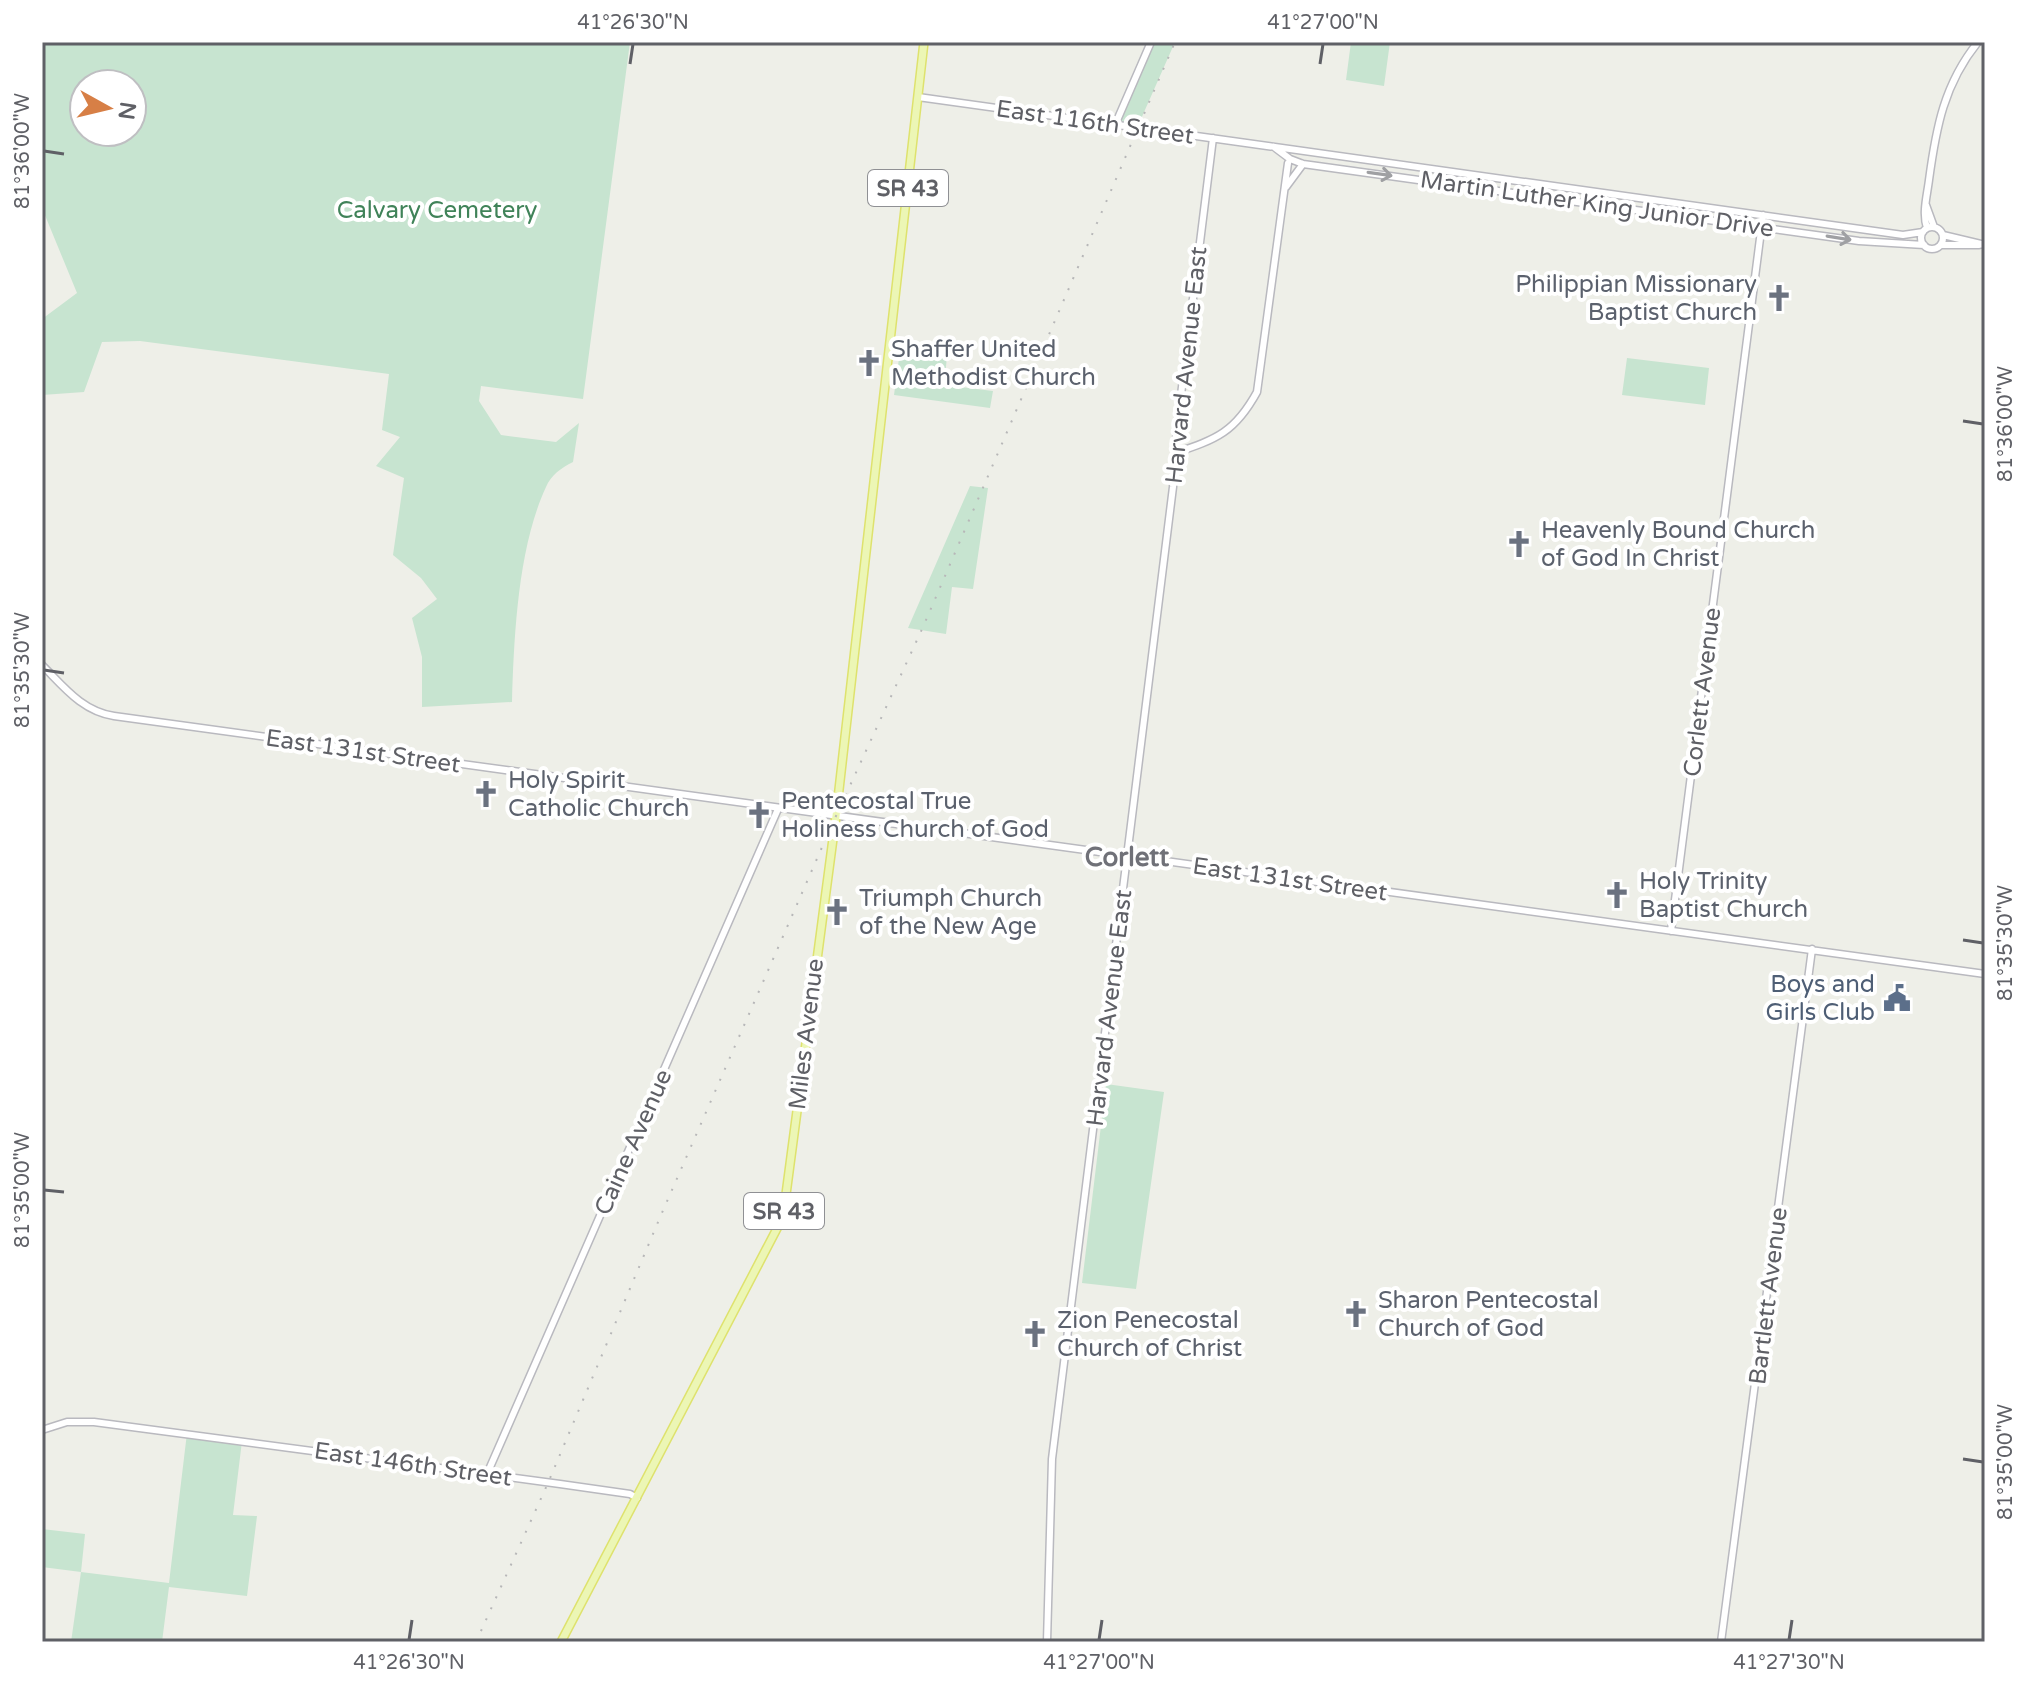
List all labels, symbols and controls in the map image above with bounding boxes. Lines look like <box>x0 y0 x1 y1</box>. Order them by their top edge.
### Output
text: 41°26'30"N <box>577 11 689 35</box>
text: 41°27'00"N <box>1267 11 1379 35</box>
north arrow <box>68 68 148 148</box>
text: 81°36'00"W <box>11 93 35 209</box>
street label: East 116th Street <box>994 94 1196 151</box>
text: N <box>113 100 141 121</box>
street label: Martin Luther King Junior Drive <box>1418 165 1776 244</box>
one-way arrow <box>1367 167 1392 182</box>
road number: SR 43 <box>868 170 948 206</box>
park label: Calvary Cemetery <box>337 196 537 225</box>
one-way arrow <box>1826 231 1851 246</box>
street label: Harvard Avenue East <box>1160 245 1213 485</box>
place label: Philippian Missionary Baptist Church <box>1515 270 1757 327</box>
church icon: Philippian Missionary Baptist Church <box>1764 283 1794 313</box>
place label: Shaffer United Methodist Church <box>891 335 1096 392</box>
church icon: Shaffer United Methodist Church <box>854 348 884 378</box>
text: 81°36'00"W <box>1994 366 2018 482</box>
place label: Heavenly Bound Church of God In Christ <box>1541 516 1815 573</box>
church icon: Heavenly Bound Church of God In Christ <box>1504 529 1534 559</box>
street label: Corlett Avenue <box>1678 606 1727 778</box>
text: 81°35'30"W <box>11 612 35 728</box>
street label: East 131st Street <box>264 723 462 780</box>
place label: Holy Spirit Catholic Church <box>508 766 689 823</box>
church icon: Holy Spirit Catholic Church <box>471 779 501 809</box>
place label: Pentecostal True Holiness Church of God <box>781 787 1049 844</box>
church icon: Pentecostal True Holiness Church of God <box>744 800 774 830</box>
district label: Corlett <box>1085 842 1169 873</box>
street label: East 131st Street <box>1191 851 1389 908</box>
place label: Holy Trinity Baptist Church <box>1639 867 1808 924</box>
church icon: Holy Trinity Baptist Church <box>1602 880 1632 910</box>
place label: Triumph Church of the New Age <box>859 884 1042 941</box>
text: 81°35'30"W <box>1994 885 2018 1001</box>
street label: Harvard Avenue East <box>1081 888 1138 1128</box>
church icon: Triumph Church of the New Age <box>822 897 852 927</box>
street label: Miles Avenue <box>783 957 830 1111</box>
place label: Boys and Girls Club <box>1766 970 1875 1027</box>
public building icon: Boys and Girls Club <box>1882 983 1912 1013</box>
street label: Caine Avenue <box>588 1065 679 1220</box>
text: 81°35'00"W <box>11 1132 35 1248</box>
road number: SR 43 <box>744 1193 824 1229</box>
street label: Bartlett Avenue <box>1743 1206 1794 1386</box>
place label: Sharon Pentecostal Church of God <box>1378 1286 1599 1343</box>
church icon: Sharon Pentecostal Church of God <box>1341 1299 1371 1329</box>
place label: Zion Penecostal Church of Christ <box>1057 1306 1242 1363</box>
church icon: Zion Penecostal Church of Christ <box>1020 1319 1050 1349</box>
text: 81°35'00"W <box>1994 1404 2018 1520</box>
street label: East 146th Street <box>312 1436 514 1493</box>
text: 41°26'30"N <box>353 1651 465 1675</box>
text: 41°27'00"N <box>1043 1651 1155 1675</box>
text: 41°27'30"N <box>1733 1651 1845 1675</box>

